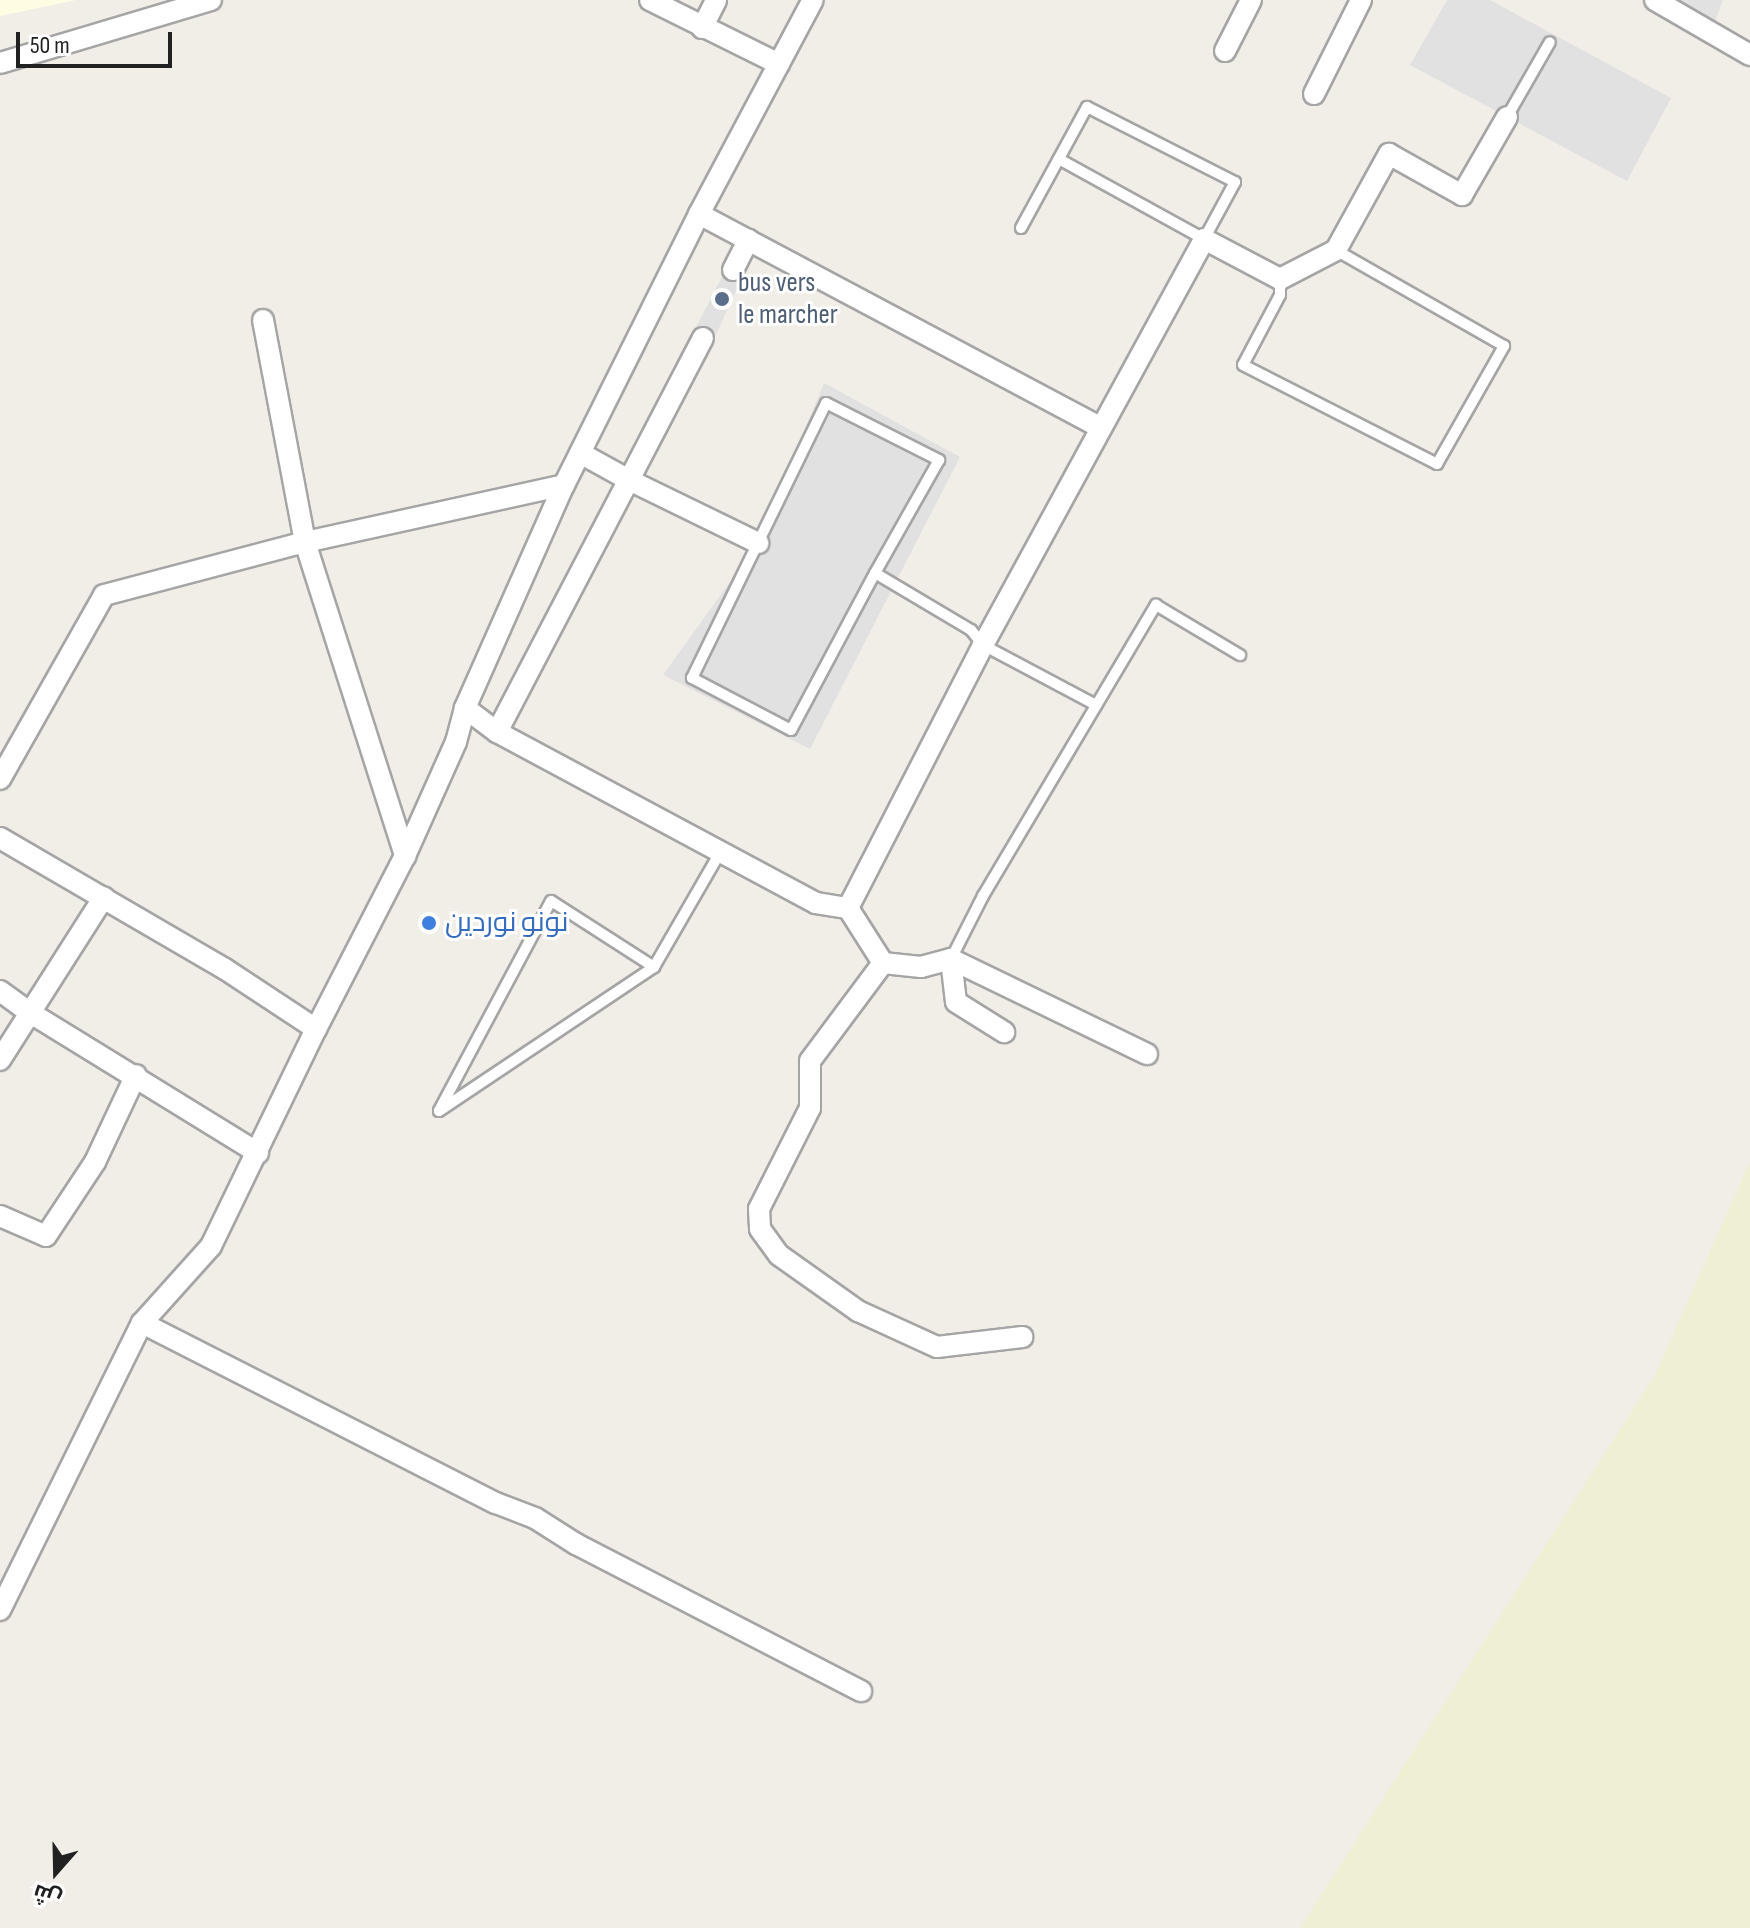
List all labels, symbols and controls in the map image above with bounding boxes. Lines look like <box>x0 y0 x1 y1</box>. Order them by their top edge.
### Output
scale bar <box>20 16 176 66</box>
text: 50 m <box>30 31 70 60</box>
place label: bus vers le marcher <box>738 266 838 332</box>
marker: bus vers le marcher <box>713 290 731 308</box>
place label: نونو نوردين <box>445 906 568 940</box>
marker: نونو نوردين <box>420 914 438 932</box>
north arrow <box>16 1832 96 1912</box>
text: ش <box>30 1878 66 1913</box>

